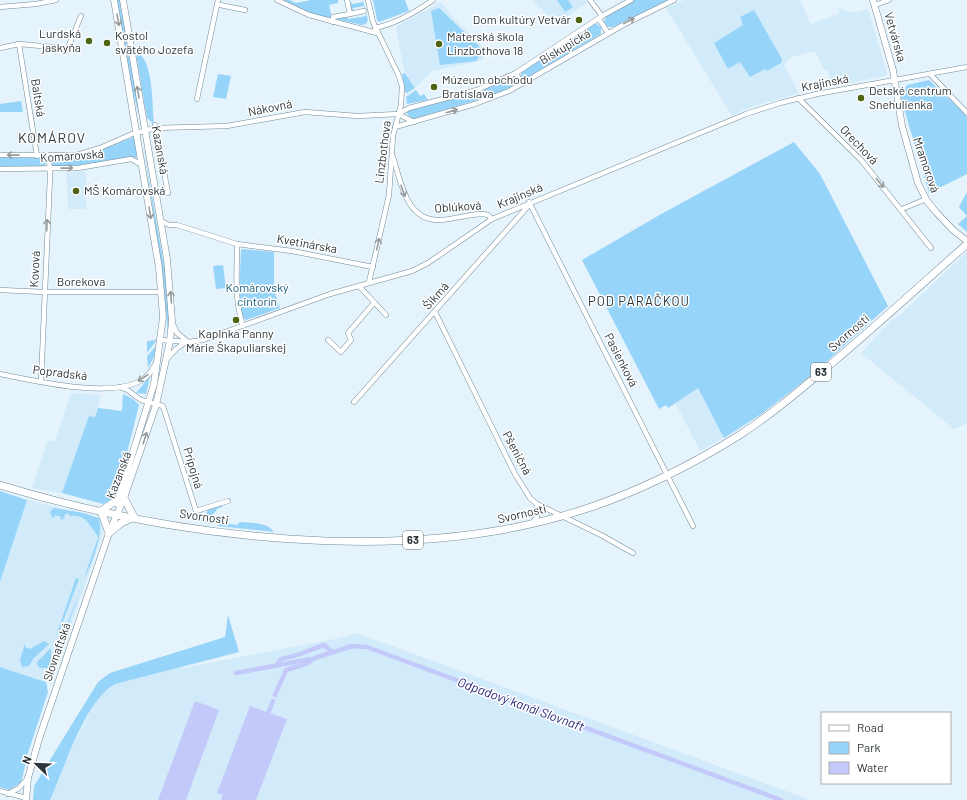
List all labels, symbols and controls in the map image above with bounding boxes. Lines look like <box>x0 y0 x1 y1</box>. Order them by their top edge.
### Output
street label: Vetvárska <box>882 10 910 63</box>
place label: Dom kultúry Vetvár <box>473 12 572 26</box>
one-way arrow <box>114 13 122 26</box>
marker: Dom kultúry Vetvár <box>574 15 584 25</box>
one-way arrow <box>623 17 635 24</box>
place label: Lurdská jaskyňa <box>39 26 81 54</box>
street label: Biskupická <box>537 26 592 67</box>
place label: Kostol svätého Jozefa <box>115 28 193 56</box>
place label: Materská škola Linzbothova 18 <box>447 29 524 57</box>
marker: Lurdská jaskyňa <box>84 36 94 46</box>
marker: Kostol svätého Jozefa <box>102 38 112 48</box>
marker: Materská škola Linzbothova 18 <box>434 39 444 49</box>
street label: Krajinská <box>800 71 850 93</box>
place label: Múzeum obchodu Bratislava <box>442 72 533 100</box>
street label: Baltská <box>29 78 49 118</box>
marker: Múzeum obchodu Bratislava <box>429 82 439 92</box>
place label: Detské centrum Snehulienka <box>869 83 952 111</box>
one-way arrow <box>134 86 142 99</box>
marker: Detské centrum Snehulienka <box>856 93 866 103</box>
street label: Nákovná <box>247 96 293 118</box>
one-way arrow <box>445 107 458 114</box>
street label: Linzbothova <box>371 120 393 184</box>
street label: Orechová <box>838 122 882 167</box>
street label: Kazanská <box>150 124 172 175</box>
district label: KOMÁROV <box>18 129 86 146</box>
street label: Mramorová <box>911 135 943 194</box>
street label: Komárovská <box>40 146 104 164</box>
one-way arrow <box>7 151 20 159</box>
one-way arrow <box>60 165 73 172</box>
one-way arrow <box>876 177 885 188</box>
street label: Krajinská <box>495 179 544 211</box>
place label: MŠ Komárovská <box>84 183 165 197</box>
one-way arrow <box>400 185 408 197</box>
marker: MŠ Komárovská <box>71 186 81 196</box>
street label: Oblúková <box>434 197 482 215</box>
one-way arrow <box>146 206 154 219</box>
one-way arrow <box>44 219 51 232</box>
street label: Kvetinárska <box>276 231 338 255</box>
one-way arrow <box>375 238 383 251</box>
street label: Kovová <box>26 250 42 288</box>
street label: Borekova <box>57 274 105 288</box>
street label: Šikmá <box>419 279 451 312</box>
park label: Komárovský cintorín <box>226 280 289 308</box>
one-way arrow <box>167 291 174 304</box>
district label: POD PARAČKOU <box>588 293 690 309</box>
street label: Svornosti <box>825 311 872 354</box>
marker: Kaplnka Panny Márie Škapuliarskej <box>231 315 241 325</box>
place label: Kaplnka Panny Márie Škapuliarskej <box>186 326 286 354</box>
street label: Pasienková <box>602 330 641 389</box>
street label: Popradská <box>32 362 88 382</box>
road number: 63 <box>811 363 831 381</box>
one-way arrow <box>138 374 149 382</box>
street label: Pšeničná <box>501 428 535 477</box>
one-way arrow <box>141 433 149 445</box>
street label: Prípojná <box>181 445 207 490</box>
street label: Kazanská <box>103 449 133 500</box>
street label: Svornosti <box>496 501 547 525</box>
street label: Svornosti <box>179 506 230 526</box>
road number: 63 <box>403 531 423 549</box>
street label: Slovnaftská <box>40 621 73 683</box>
water label: Odpadový kanál Slovnaft <box>455 674 587 735</box>
legend <box>821 712 951 784</box>
text: Road <box>857 720 884 734</box>
text: Park <box>857 740 881 754</box>
north arrow <box>16 744 56 784</box>
text: N <box>19 754 34 766</box>
text: Water <box>857 760 889 774</box>

